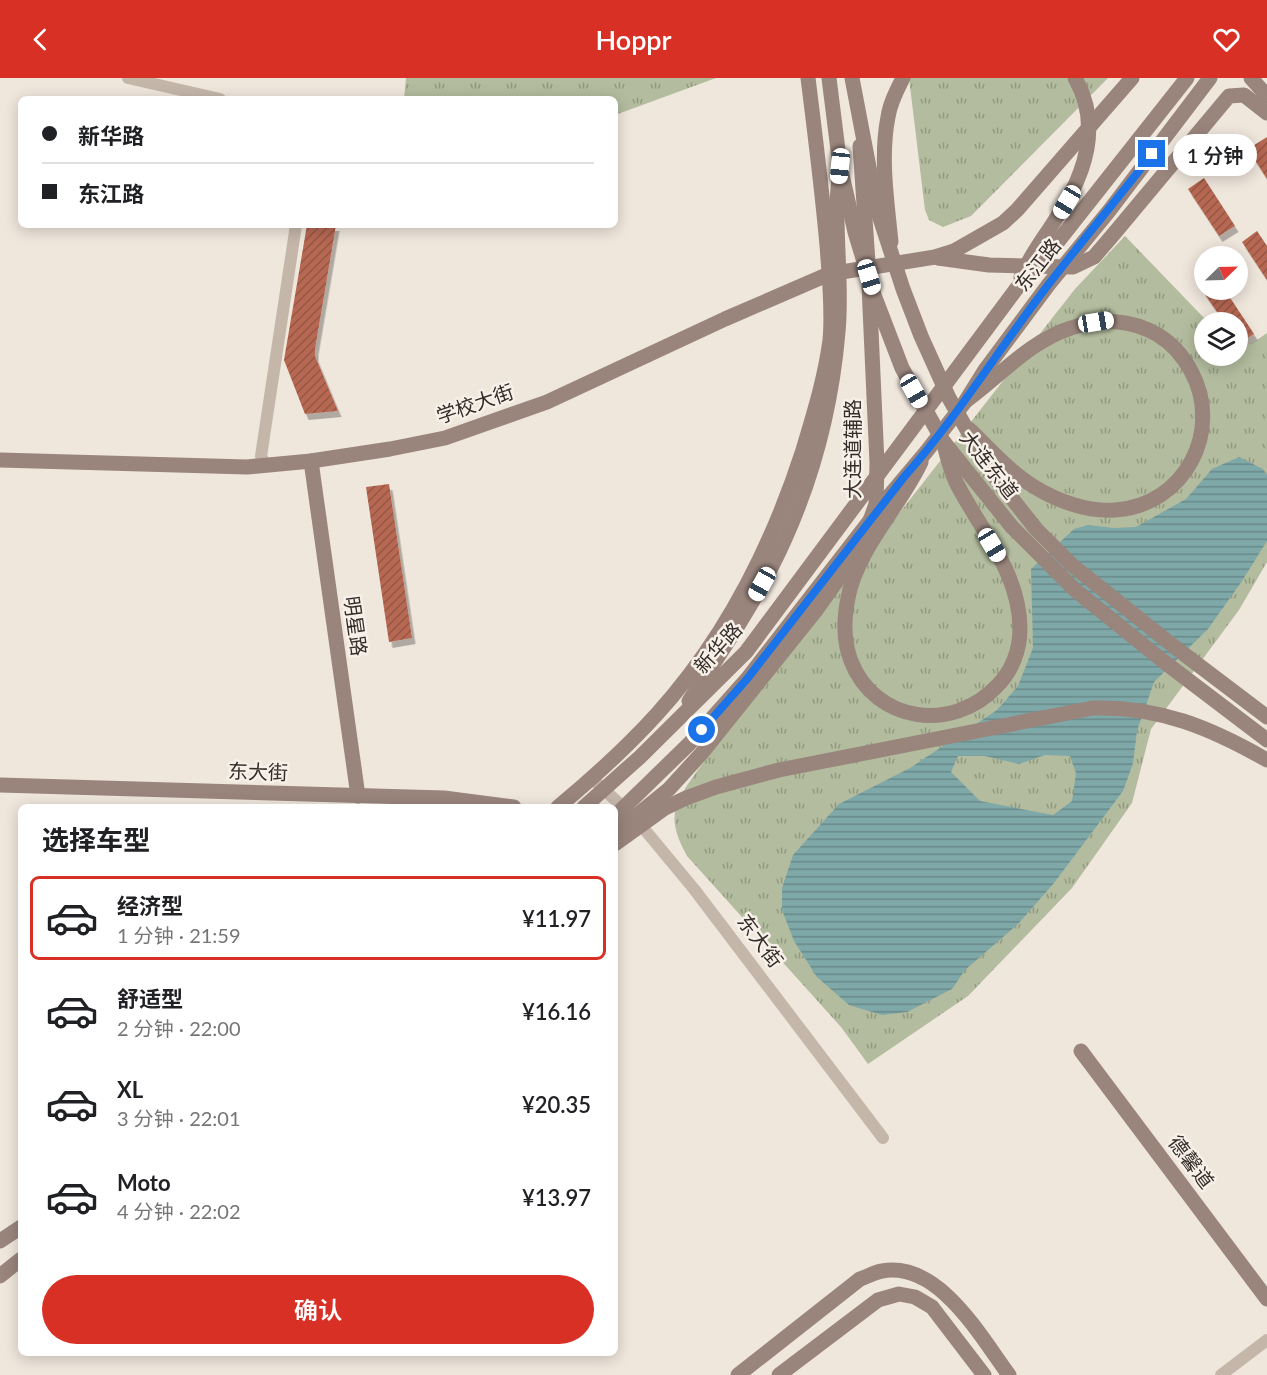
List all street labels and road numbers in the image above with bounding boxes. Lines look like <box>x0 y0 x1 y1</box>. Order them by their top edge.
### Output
street label: 东江路 <box>1009 233 1065 295</box>
street label: 学校大街 <box>433 379 516 427</box>
street label: 大连道辅路 <box>840 399 864 499</box>
street label: 大连东道 <box>956 425 1024 503</box>
street label: 明星路 <box>340 594 372 657</box>
street label: 新华路 <box>688 617 746 678</box>
street label: 东大街 <box>228 758 288 784</box>
street label: 东大街 <box>733 909 788 972</box>
street label: 德馨道 <box>1164 1130 1219 1193</box>

